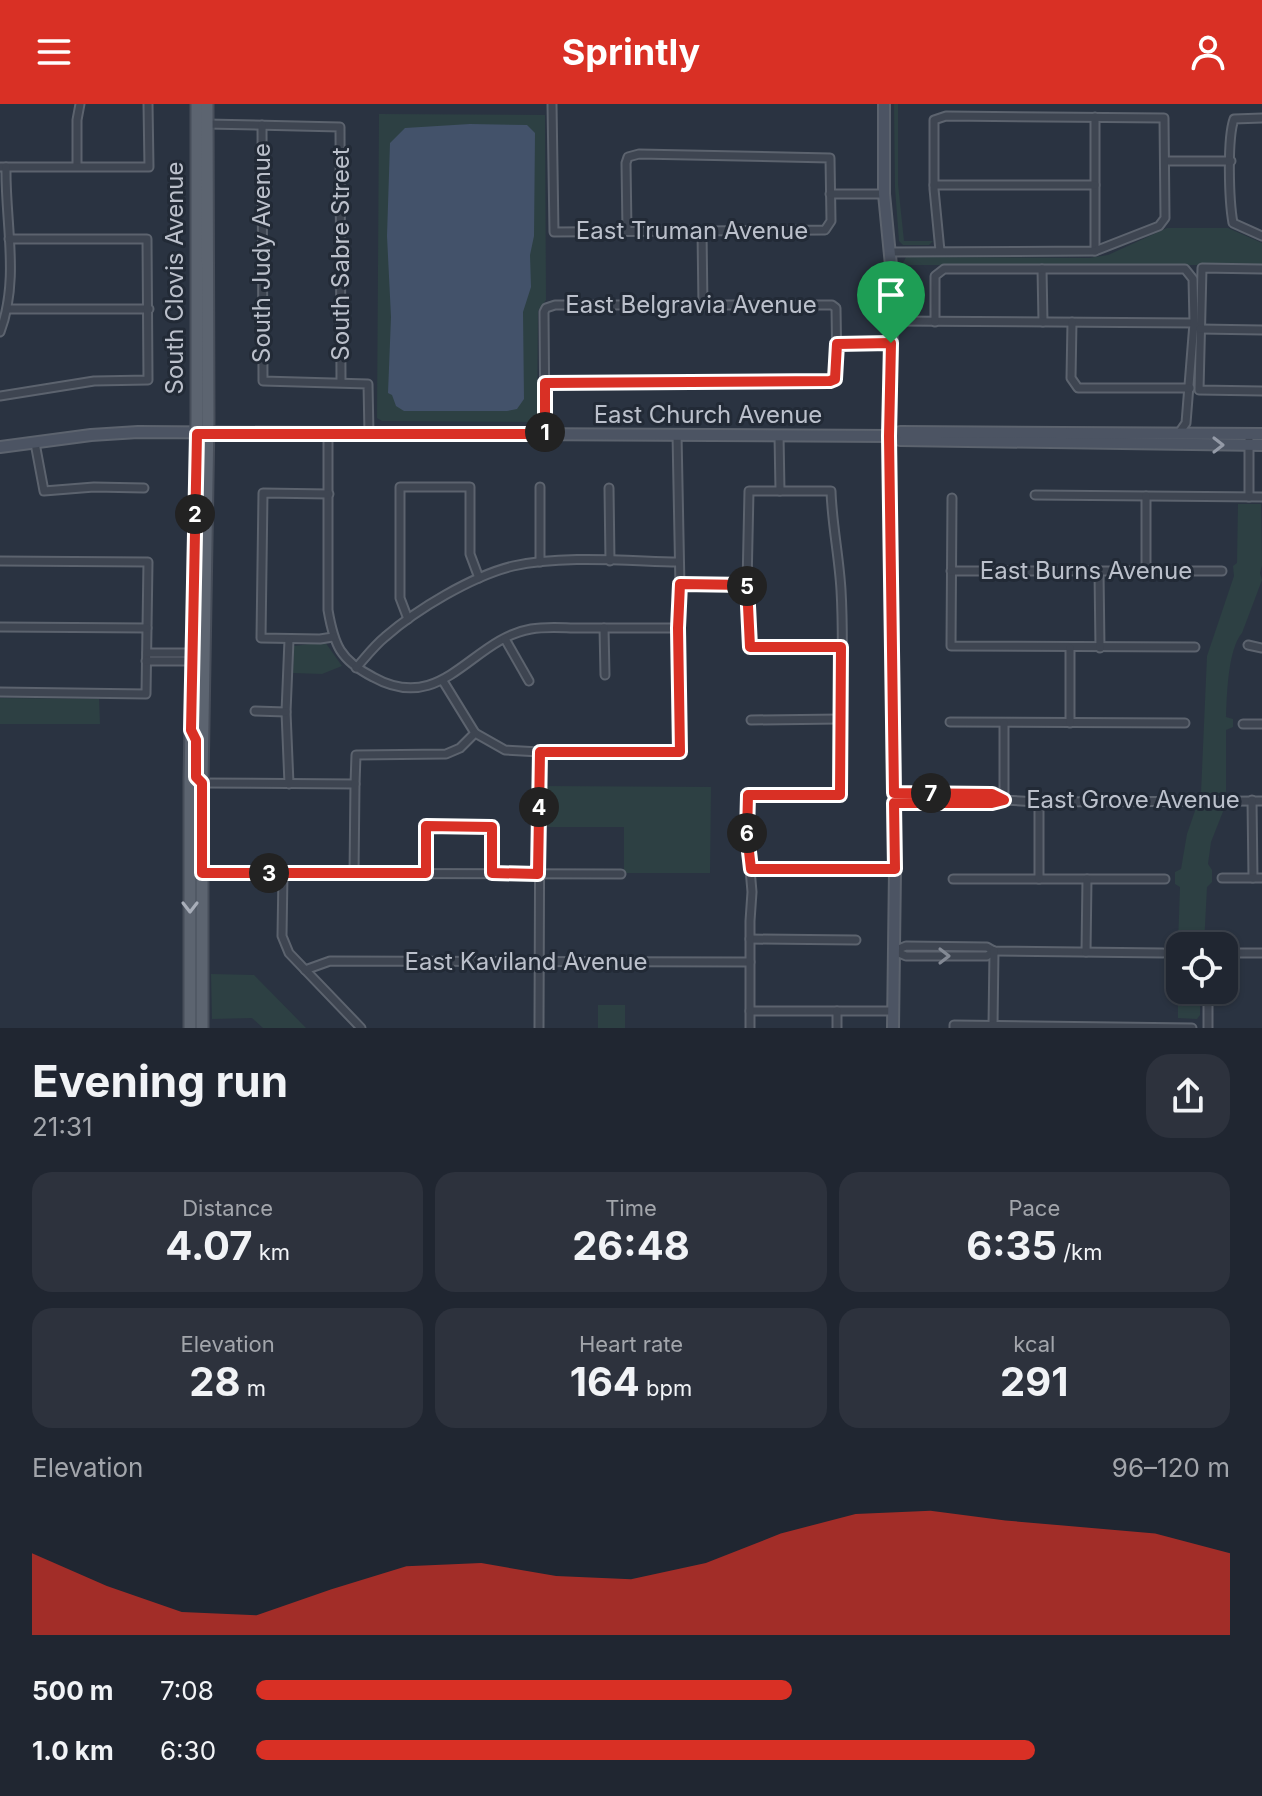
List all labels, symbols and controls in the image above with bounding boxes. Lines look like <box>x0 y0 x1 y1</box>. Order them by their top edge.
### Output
icon: menu <box>32 30 76 74</box>
text: Sprintly <box>562 30 700 74</box>
icon: person <box>1186 30 1230 74</box>
street label: South Judy Avenue <box>247 143 276 363</box>
street label: South Sabre Street <box>326 147 355 361</box>
street label: South Clovis Avenue <box>160 161 189 395</box>
street label: East Truman Avenue <box>576 216 808 245</box>
pin <box>857 261 925 343</box>
icon: arrive <box>869 273 913 317</box>
street label: East Belgravia Avenue <box>565 290 817 319</box>
street label: East Church Avenue <box>594 400 822 429</box>
pin: 1 <box>525 412 565 452</box>
text: 1 <box>540 419 550 445</box>
one-way arrow <box>1212 436 1225 454</box>
pin: 2 <box>175 494 215 534</box>
text: 2 <box>188 501 202 527</box>
street label: East Burns Avenue <box>980 556 1192 585</box>
pin: 5 <box>727 566 767 606</box>
text: 5 <box>740 573 754 599</box>
pin: 7 <box>911 773 951 813</box>
text: 7 <box>925 780 937 806</box>
street label: East Grove Avenue <box>1026 785 1240 814</box>
pin: 4 <box>519 787 559 827</box>
text: 4 <box>532 794 546 820</box>
pin: 6 <box>727 813 767 853</box>
text: 6 <box>740 820 754 846</box>
pin: 3 <box>249 853 289 893</box>
text: 3 <box>262 860 276 886</box>
one-way arrow <box>181 901 199 914</box>
map controls <box>1166 932 1238 1004</box>
button: locate <box>1166 932 1238 1004</box>
street label: East Kaviland Avenue <box>405 947 647 976</box>
one-way arrow <box>938 947 951 965</box>
text: Evening run <box>32 1054 288 1108</box>
button: share <box>1146 1054 1230 1138</box>
text: 21:31 <box>32 1111 93 1142</box>
text: Distance <box>182 1195 273 1221</box>
text: Time <box>605 1195 657 1221</box>
text: Pace <box>1008 1195 1060 1221</box>
text: 4.07 <box>165 1221 253 1270</box>
text: 26:48 <box>572 1221 690 1270</box>
text: 6:35 <box>966 1221 1057 1270</box>
text: km <box>253 1239 290 1265</box>
text: /km <box>1057 1239 1102 1265</box>
text: Elevation <box>181 1331 275 1357</box>
text: Heart rate <box>579 1331 683 1357</box>
text: kcal <box>1013 1331 1055 1357</box>
text: 28 <box>189 1357 241 1406</box>
text: 164 <box>570 1357 640 1406</box>
text: 291 <box>1000 1357 1069 1406</box>
text: m <box>241 1375 266 1401</box>
text: bpm <box>640 1375 692 1401</box>
text: Elevation <box>32 1452 143 1483</box>
text: 96–120 m <box>1112 1452 1230 1483</box>
text: 500 m <box>32 1675 114 1706</box>
text: 7:08 <box>160 1675 214 1706</box>
text: 1.0 km <box>32 1735 114 1766</box>
text: 6:30 <box>160 1735 216 1766</box>

